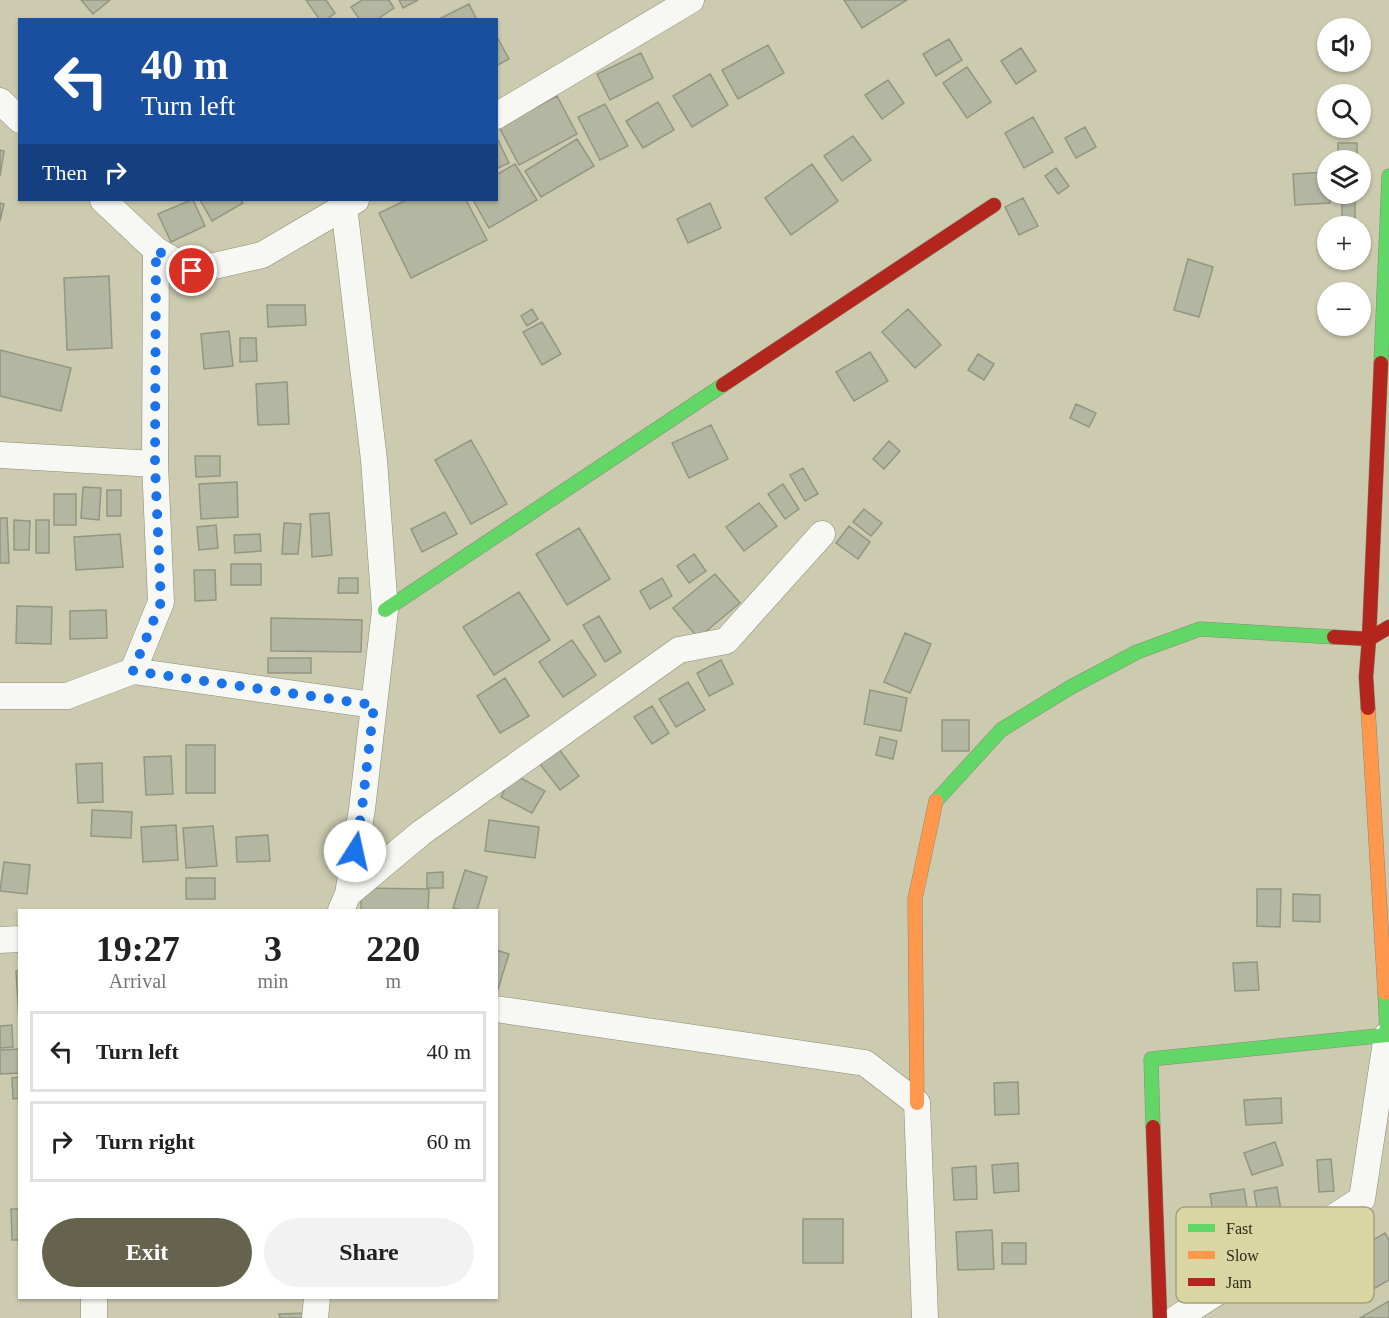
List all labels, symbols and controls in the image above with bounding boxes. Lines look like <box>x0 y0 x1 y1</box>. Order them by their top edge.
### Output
map controls <box>1317 18 1371 336</box>
button: sound <box>1317 18 1371 72</box>
icon: left <box>42 42 120 120</box>
text: 40 m <box>141 42 229 88</box>
button: search <box>1317 84 1371 138</box>
text: Turn left <box>141 91 235 121</box>
button: layers <box>1317 150 1371 204</box>
icon: right <box>99 156 132 189</box>
text: Then <box>42 160 87 185</box>
button: + <box>1317 216 1371 270</box>
pin <box>166 245 217 296</box>
icon: arrive <box>175 254 208 287</box>
button: − <box>1317 282 1371 336</box>
position arrow <box>323 819 387 883</box>
text: 19:27 <box>96 929 180 969</box>
text: 3 <box>264 929 282 969</box>
text: 220 <box>366 929 420 969</box>
text: Arrival <box>109 970 167 992</box>
text: min <box>257 970 289 992</box>
text: m <box>386 970 401 992</box>
icon: left <box>45 1035 78 1068</box>
text: Turn left <box>96 1039 179 1064</box>
text: 40 m <box>426 1039 471 1064</box>
icon: right <box>45 1125 78 1158</box>
text: Turn right <box>96 1129 195 1154</box>
text: 60 m <box>426 1129 471 1154</box>
legend <box>1176 1207 1374 1303</box>
button: Exit <box>42 1218 252 1287</box>
button: Share <box>264 1218 474 1287</box>
text: Fast <box>1226 1220 1253 1237</box>
text: Slow <box>1226 1247 1259 1264</box>
text: Jam <box>1226 1274 1252 1291</box>

